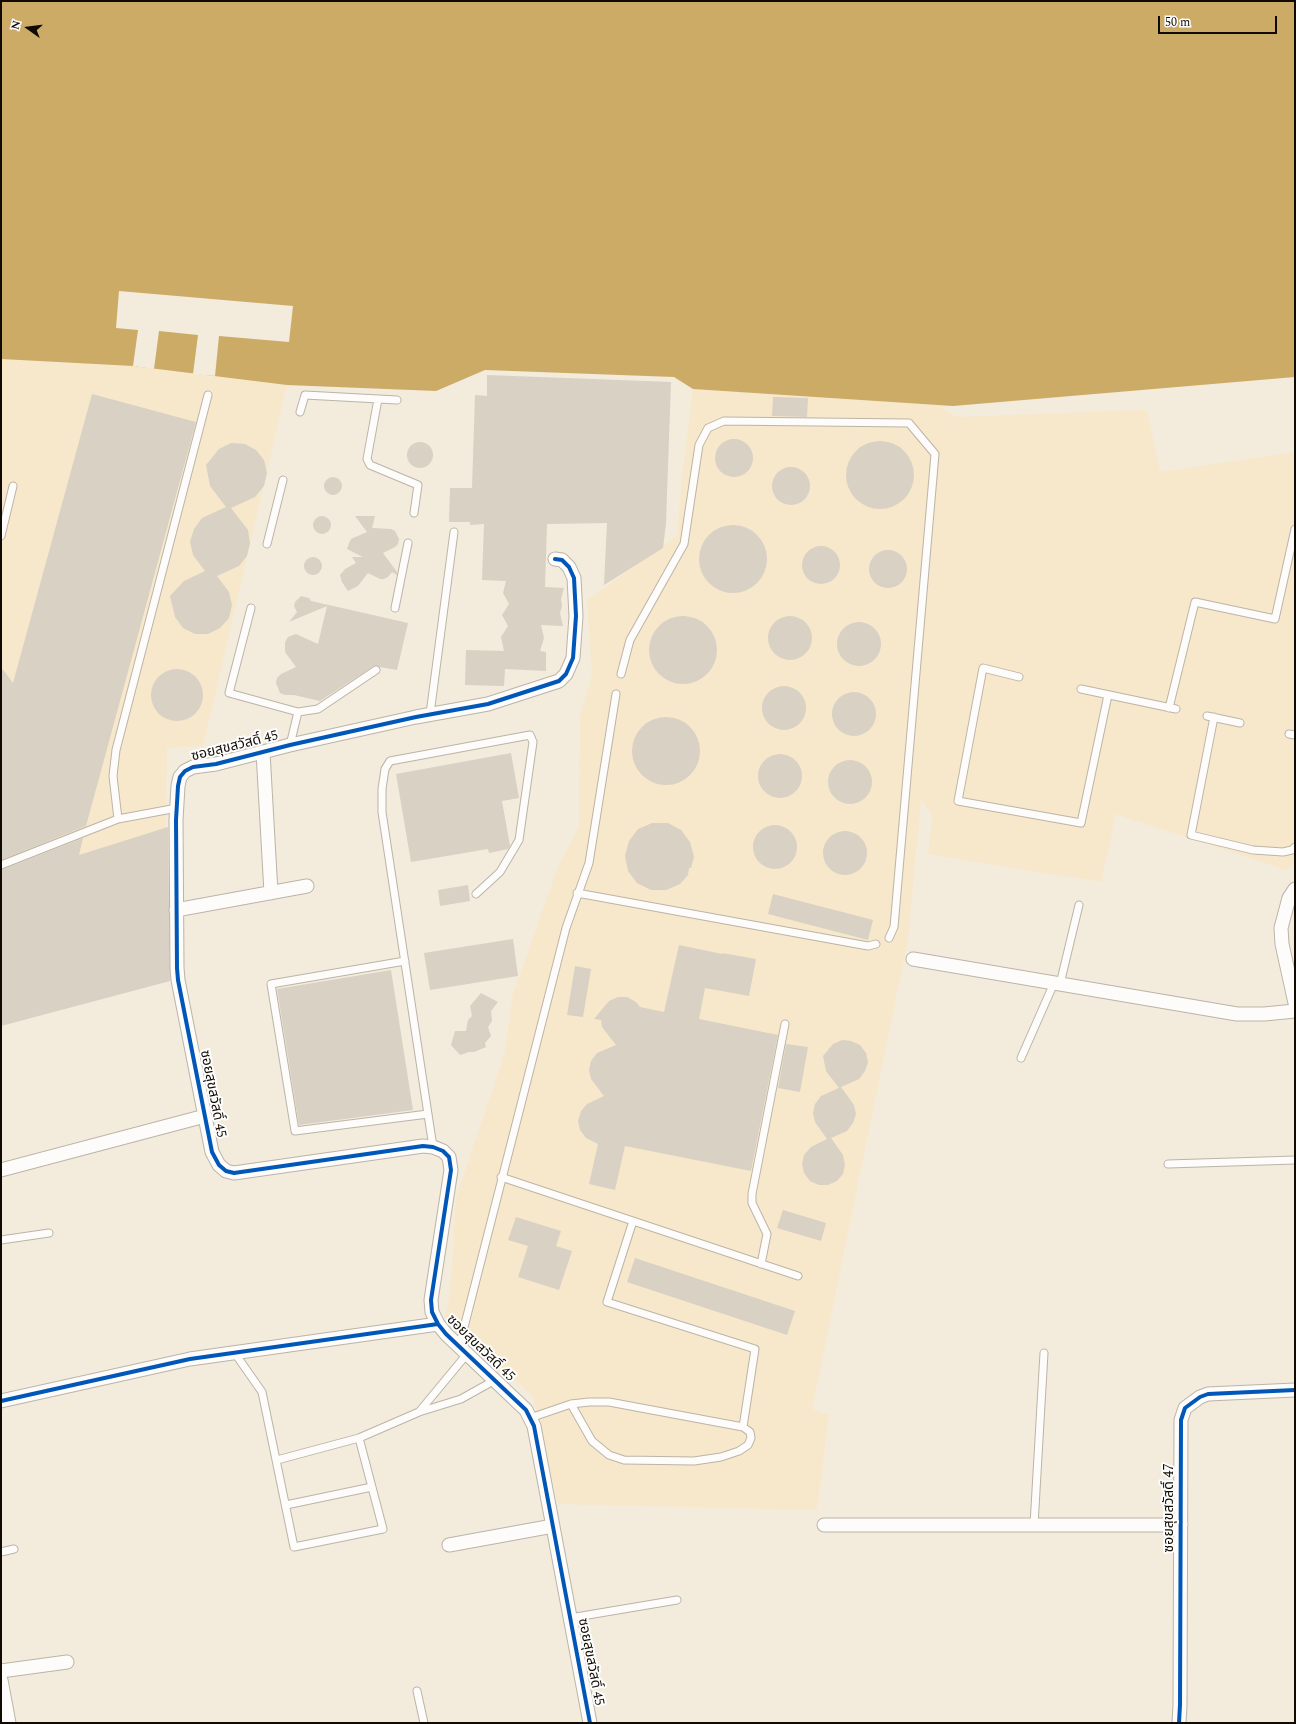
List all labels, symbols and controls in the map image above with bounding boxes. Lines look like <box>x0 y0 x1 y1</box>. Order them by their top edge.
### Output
north arrow <box>8 8 48 48</box>
scale bar <box>1160 8 1279 34</box>
text: 50 m <box>1165 13 1190 32</box>
text: N <box>7 19 25 31</box>
street label: ซอยสุขสวัสดิ์ 45 <box>190 728 280 766</box>
street label: ซอยสุขสวัสดิ์ 45 <box>195 1049 229 1139</box>
street label: ซอยสุขสวัสดิ์ 45 <box>442 1312 518 1386</box>
street label: ซอยสุขสวัสดิ์ 47 <box>1162 1464 1178 1552</box>
street label: ซอยสุขสวัสดิ์ 45 <box>573 1617 607 1707</box>

